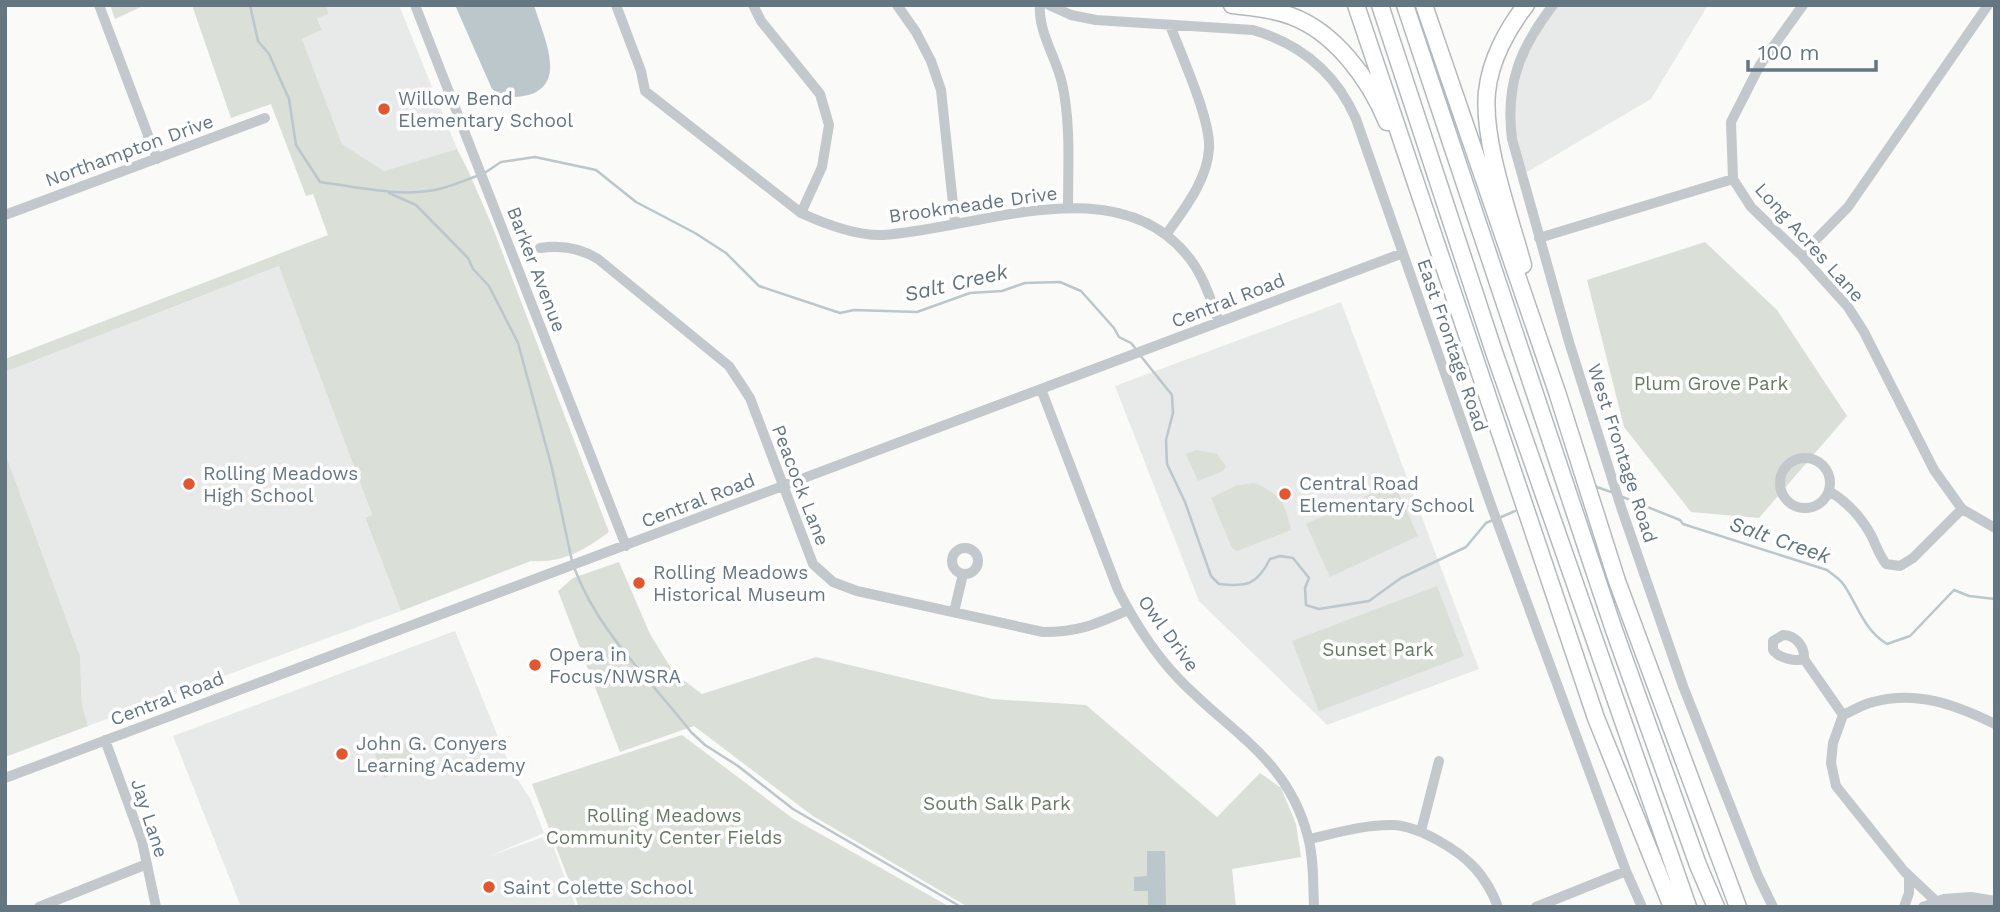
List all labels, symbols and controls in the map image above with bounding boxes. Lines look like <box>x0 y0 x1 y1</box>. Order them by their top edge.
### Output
scale bar <box>1748 28 1876 72</box>
text: 100 m <box>1758 40 1820 65</box>
place label: Willow Bend Elementary School <box>398 87 573 132</box>
marker: Willow Bend Elementary School <box>376 101 392 117</box>
street label: Northampton Drive <box>42 109 217 192</box>
street label: Long Acres Lane <box>1750 178 1869 307</box>
street label: Brookmeade Drive <box>887 181 1059 228</box>
street label: Barker Avenue <box>502 203 571 335</box>
street label: East Frontage Road <box>1412 256 1493 435</box>
water label: Salt Creek <box>902 258 1010 307</box>
street label: Central Road <box>1168 268 1288 333</box>
street label: West Frontage Road <box>1583 361 1662 546</box>
park label: Plum Grove Park <box>1634 372 1788 395</box>
street label: Peacock Lane <box>767 422 834 549</box>
place label: Rolling Meadows High School <box>203 462 358 507</box>
street label: Central Road <box>638 468 758 533</box>
place label: Central Road Elementary School <box>1299 472 1474 517</box>
marker: Rolling Meadows High School <box>181 476 197 492</box>
marker: Central Road Elementary School <box>1277 486 1293 502</box>
water label: Salt Creek <box>1726 511 1834 569</box>
place label: Rolling Meadows Historical Museum <box>653 561 826 606</box>
marker: Rolling Meadows Historical Museum <box>631 575 647 591</box>
street label: Owl Drive <box>1133 591 1204 676</box>
park label: Sunset Park <box>1322 638 1434 661</box>
place label: Opera in Focus/NWSRA <box>549 643 682 688</box>
marker: Opera in Focus/NWSRA <box>527 657 543 673</box>
street label: Central Road <box>107 666 227 731</box>
place label: John G. Conyers Learning Academy <box>356 732 525 777</box>
marker: John G. Conyers Learning Academy <box>334 746 350 762</box>
street label: Jay Lane <box>126 776 173 860</box>
park label: South Salk Park <box>923 792 1071 815</box>
park label: Rolling Meadows Community Center Fields <box>546 804 782 849</box>
place label: Saint Colette School <box>503 876 693 899</box>
marker: Saint Colette School <box>481 879 497 895</box>

